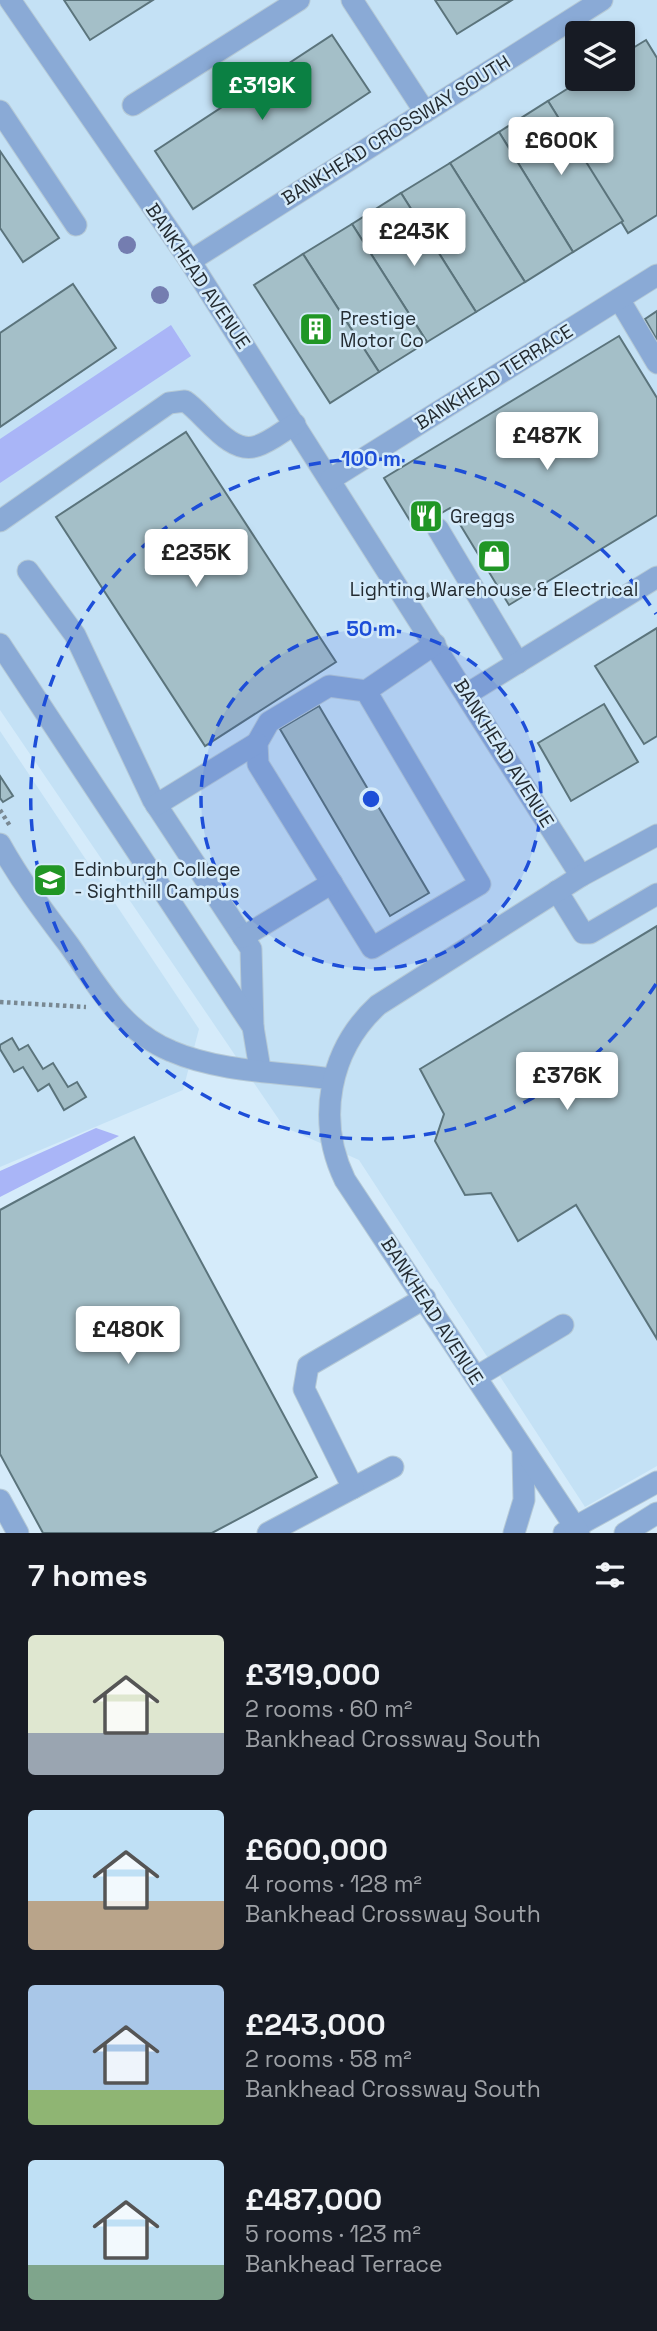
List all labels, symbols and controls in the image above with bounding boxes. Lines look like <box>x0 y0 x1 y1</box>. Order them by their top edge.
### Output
map controls <box>565 21 635 91</box>
button: layers <box>565 21 635 91</box>
street label: BANKHEAD CROSSWAY SOUTH <box>277 49 515 211</box>
pin: £319K <box>213 62 311 122</box>
text: £319K <box>228 70 296 100</box>
pin: £600K <box>512 118 610 177</box>
text: £600K <box>524 125 598 155</box>
street label: BANKHEAD AVENUE <box>140 198 256 354</box>
pin: £243K <box>365 208 463 268</box>
text: £243K <box>379 216 449 246</box>
place label: Prestige Motor Co <box>340 306 424 353</box>
building icon: Prestige Motor Co <box>297 310 335 348</box>
street label: BANKHEAD TERRACE <box>410 318 578 436</box>
pin: £487K <box>498 412 596 472</box>
text: £487K <box>512 420 582 450</box>
text: 100 m <box>341 445 401 472</box>
restaurant icon: Greggs <box>407 497 445 535</box>
place label: Greggs <box>450 504 515 529</box>
pin: £235K <box>147 530 245 589</box>
text: £235K <box>161 537 231 567</box>
shop icon: Lighting Warehouse & Electrical <box>475 537 513 575</box>
place label: Lighting Warehouse & Electrical <box>350 577 638 602</box>
text: 50 m <box>346 615 396 642</box>
street label: BANKHEAD AVENUE <box>448 674 560 832</box>
centre of rings <box>359 787 383 811</box>
place label: Edinburgh College - Sighthill Campus <box>74 857 241 904</box>
school or university icon: Edinburgh College - Sighthill Campus <box>31 861 69 899</box>
pin: £376K <box>518 1052 616 1112</box>
text: £376K <box>532 1060 602 1090</box>
street label: BANKHEAD AVENUE <box>375 1233 489 1389</box>
pin: £480K <box>79 1306 177 1366</box>
text: £480K <box>92 1314 164 1344</box>
text: 7 homes <box>28 1556 148 1595</box>
icon: filters <box>591 1556 629 1594</box>
text: £319,000 <box>245 1655 380 1694</box>
icon: home <box>84 1663 168 1747</box>
text: 2 rooms · 60 m² <box>245 1694 412 1724</box>
text: Bankhead Crossway South <box>245 1724 541 1754</box>
text: £600,000 <box>245 1830 388 1869</box>
icon: home <box>84 1838 168 1922</box>
text: 4 rooms · 128 m² <box>245 1869 422 1899</box>
text: Bankhead Crossway South <box>245 1899 541 1929</box>
text: £243,000 <box>245 2005 386 2044</box>
icon: home <box>84 2013 168 2097</box>
text: 2 rooms · 58 m² <box>245 2044 412 2074</box>
text: Bankhead Crossway South <box>245 2074 541 2104</box>
text: £487,000 <box>245 2180 382 2219</box>
icon: home <box>84 2188 168 2272</box>
text: 5 rooms · 123 m² <box>245 2219 421 2249</box>
text: Bankhead Terrace <box>245 2249 443 2279</box>

